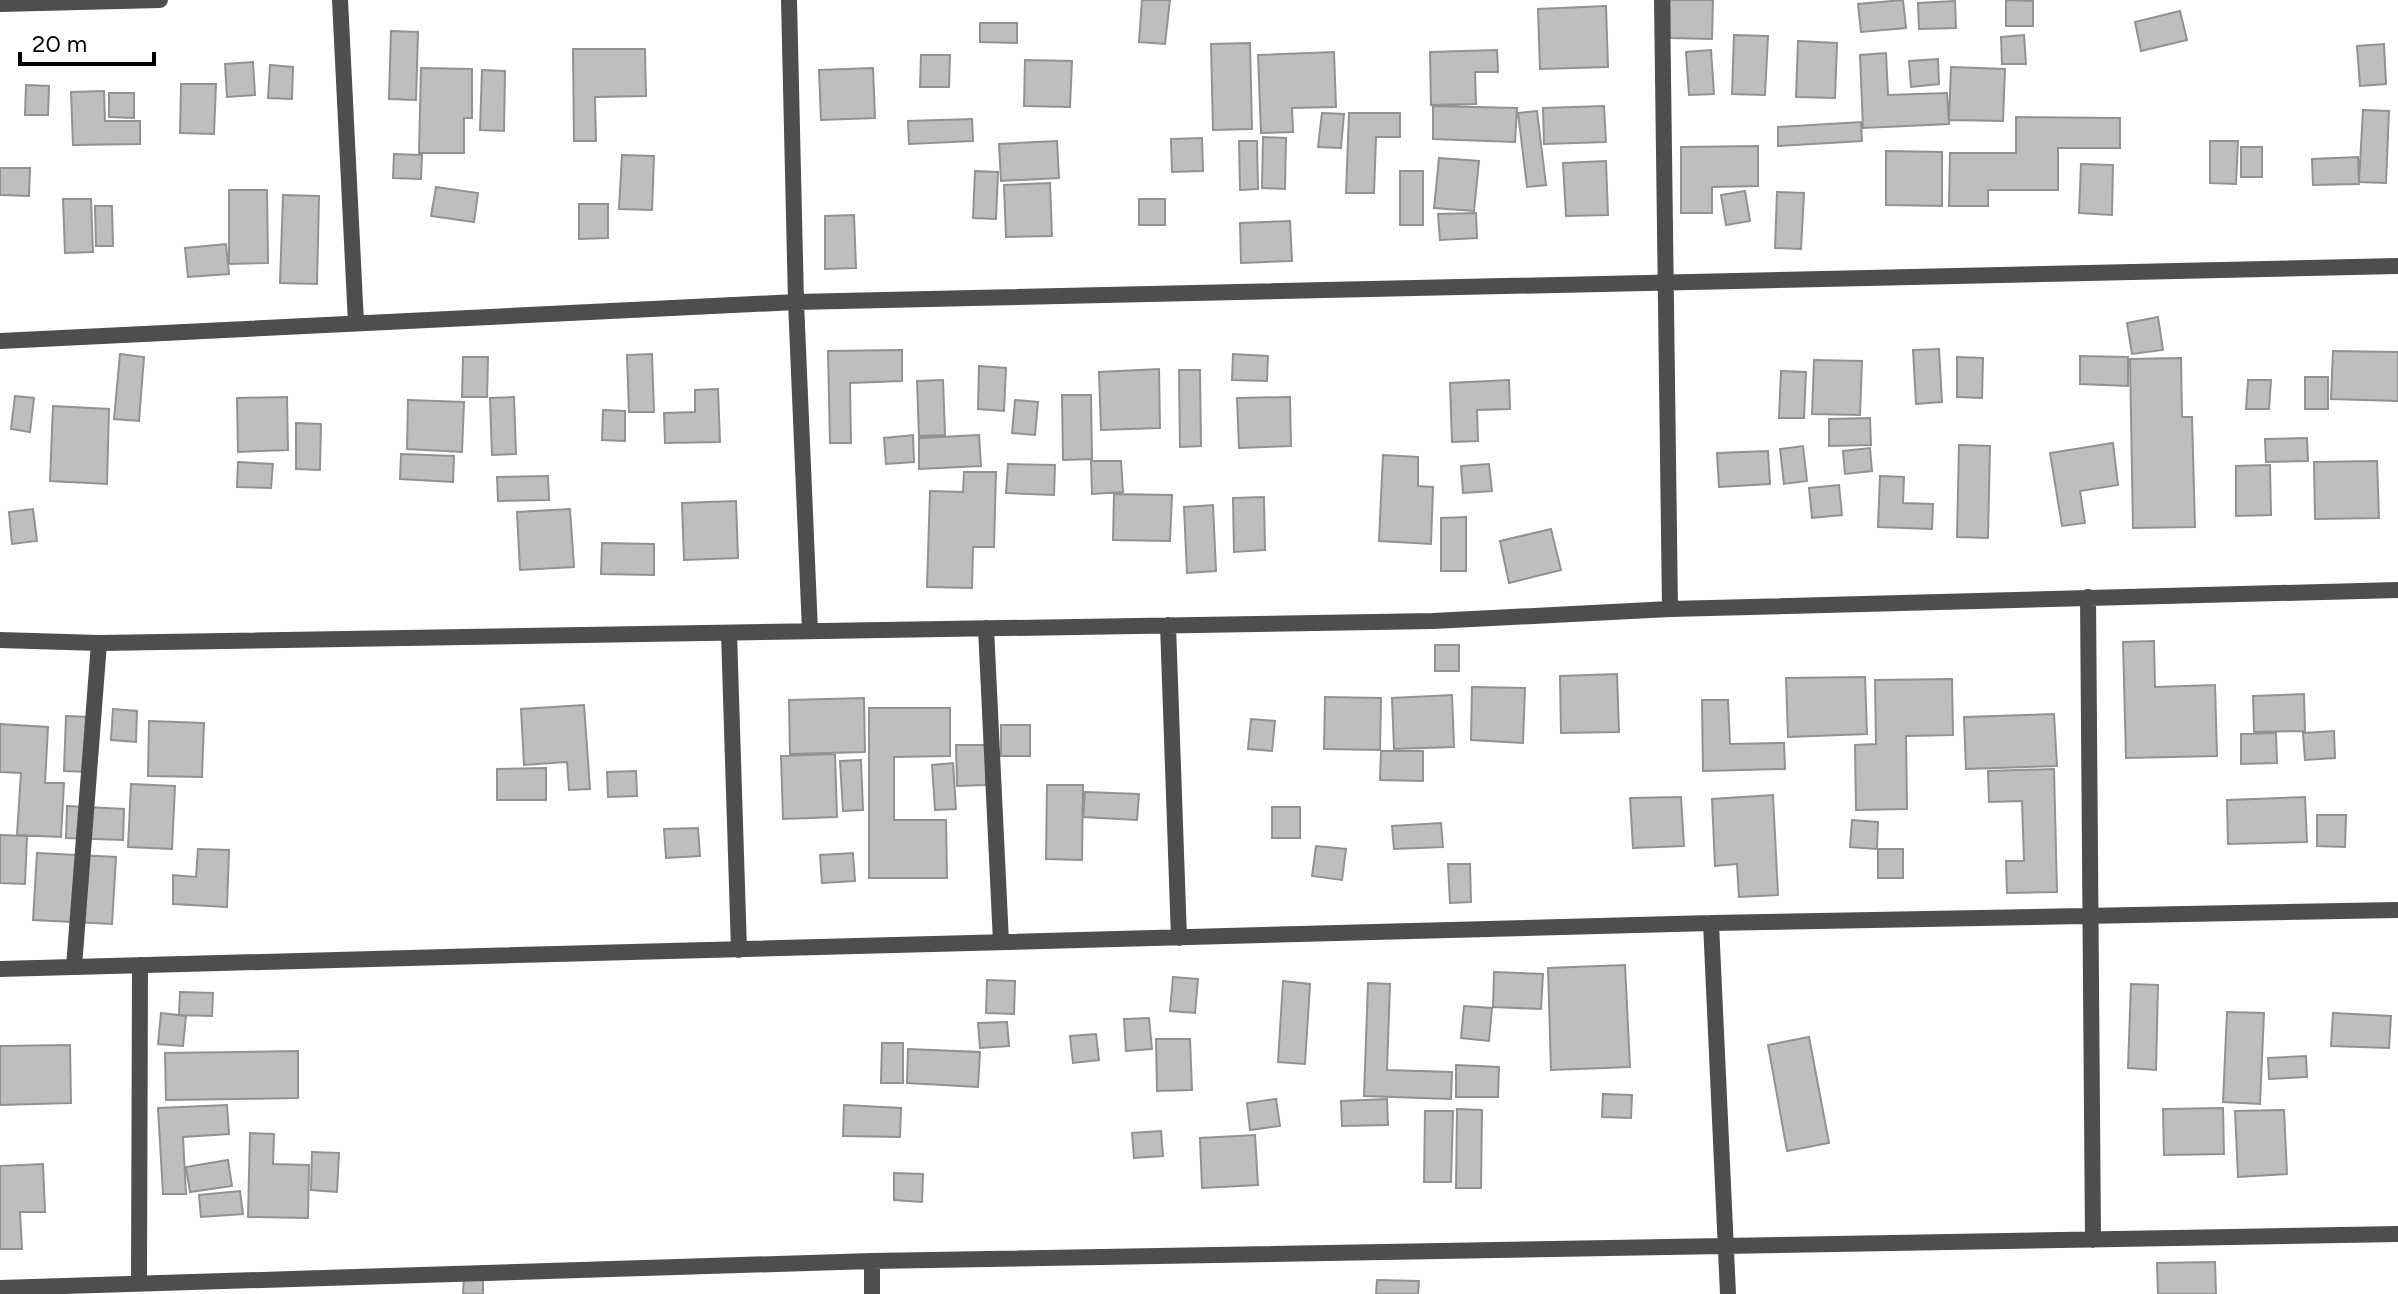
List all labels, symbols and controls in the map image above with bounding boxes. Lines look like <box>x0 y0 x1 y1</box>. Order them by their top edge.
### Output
scale bar <box>20 16 154 66</box>
text: 20 m <box>32 29 87 58</box>

